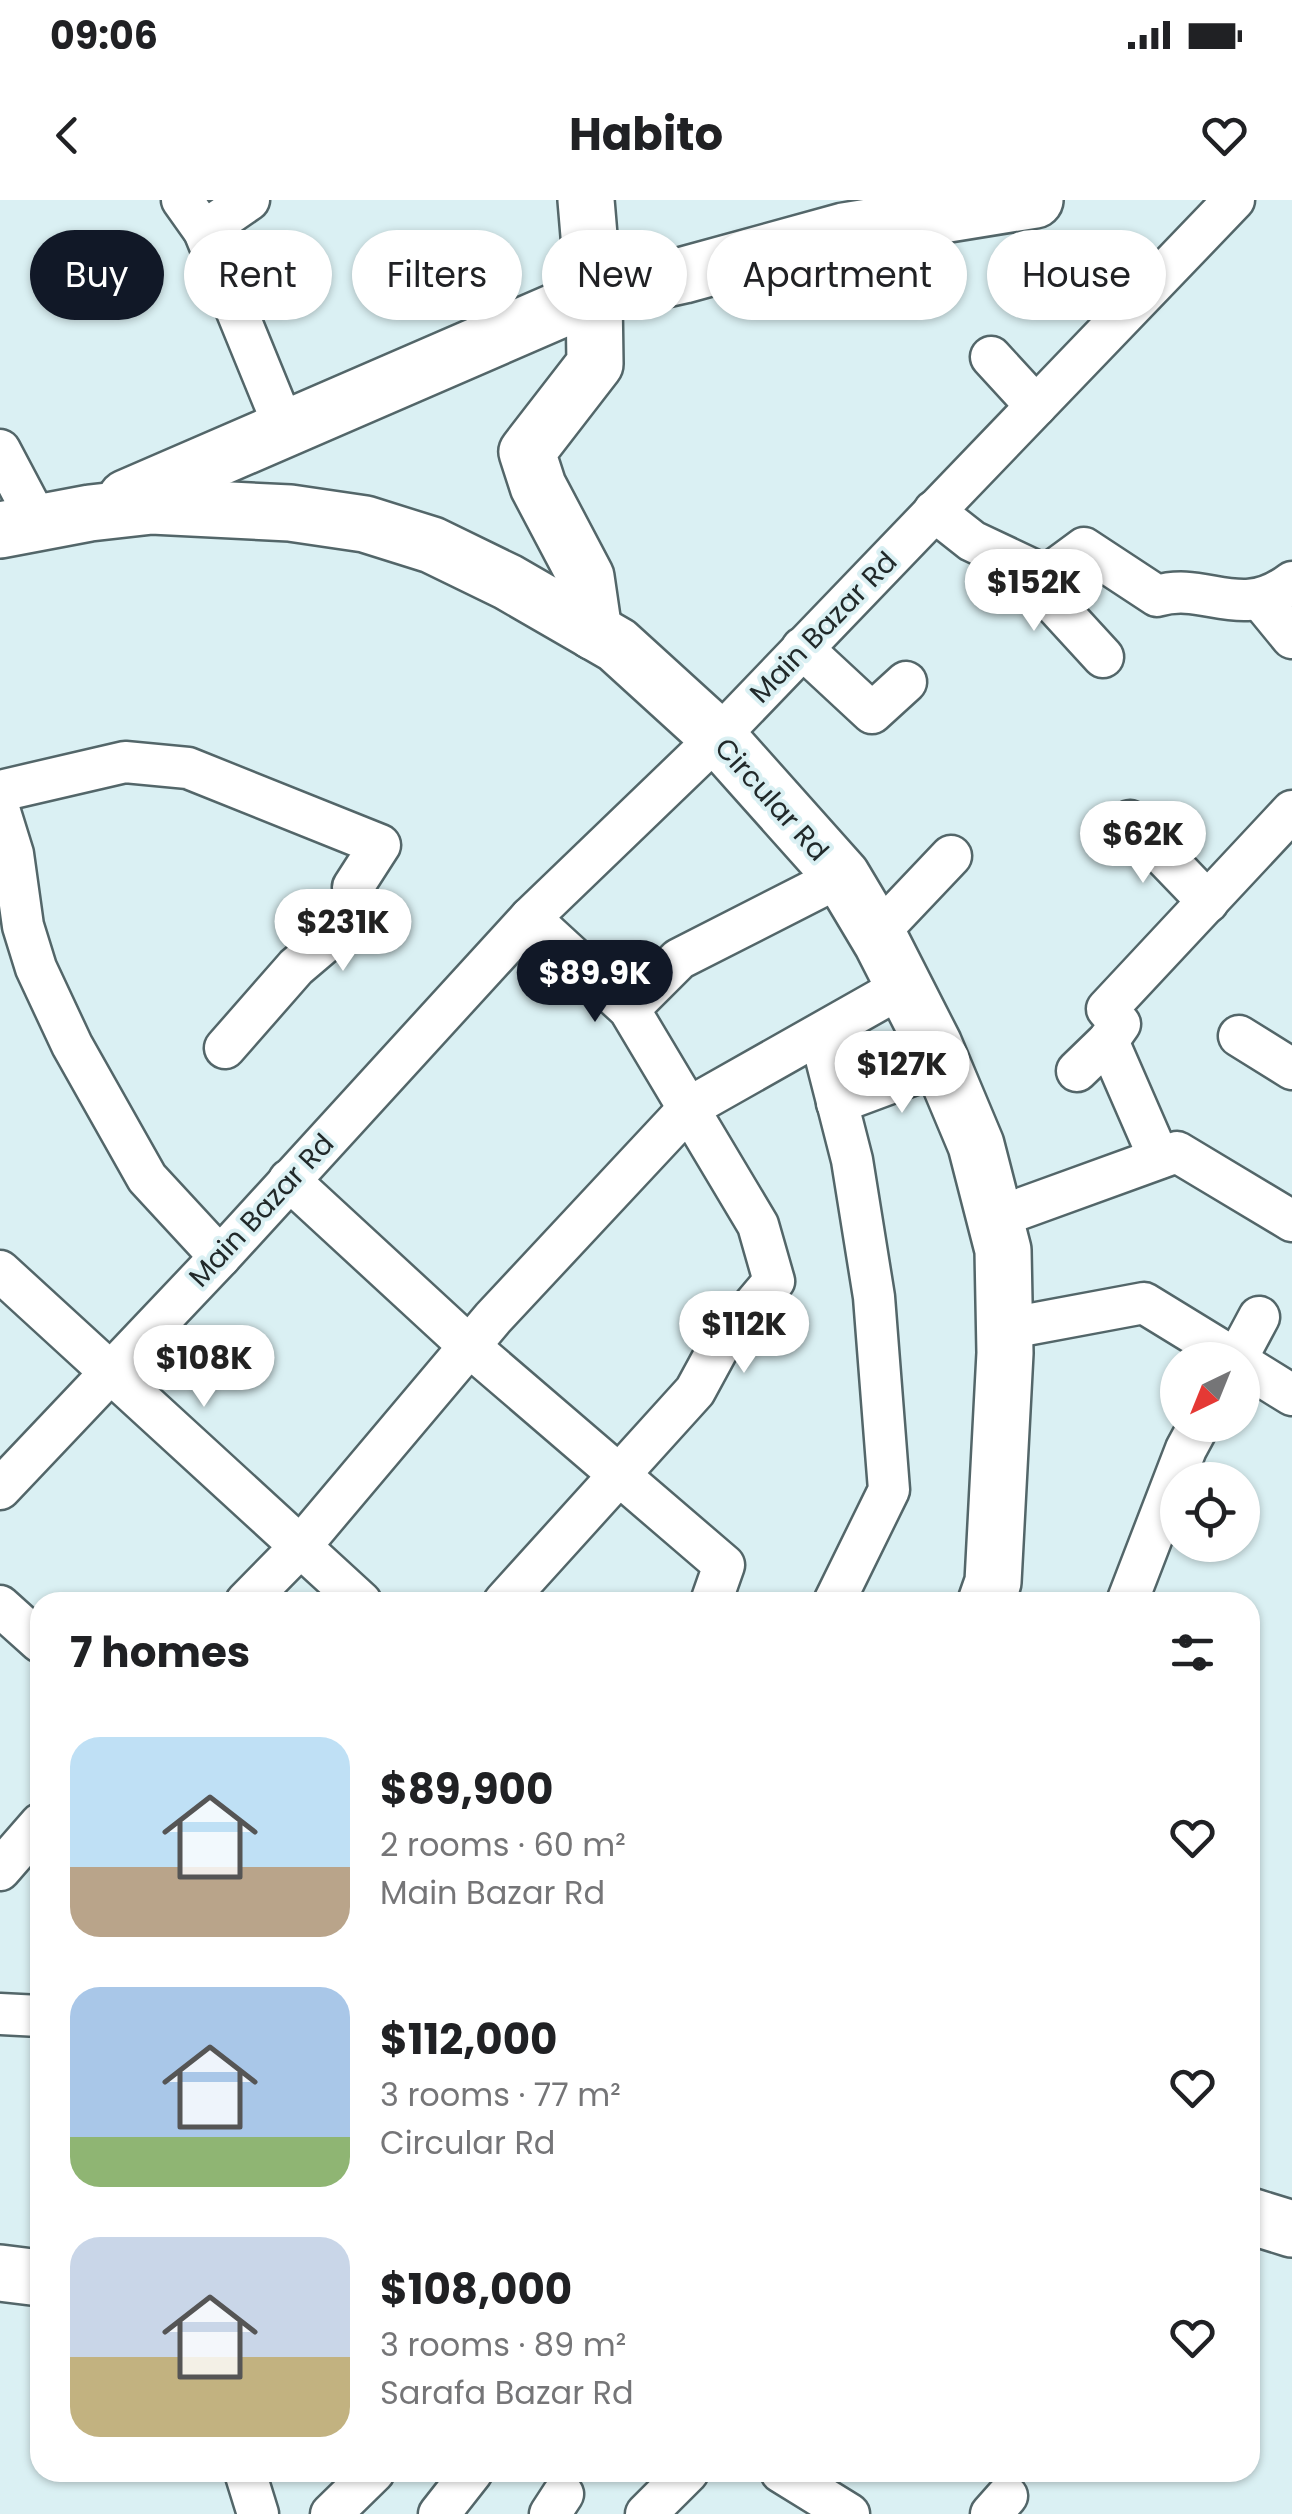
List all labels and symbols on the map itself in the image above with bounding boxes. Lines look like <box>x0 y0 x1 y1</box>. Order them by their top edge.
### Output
street label: Main Bazar Rd <box>741 543 906 712</box>
pin: $152K <box>964 549 1104 634</box>
street label: Circular Rd <box>706 729 837 869</box>
pin: $62K <box>1084 801 1202 886</box>
pin: $231K <box>273 889 413 974</box>
pin: $89.9K <box>514 940 676 1025</box>
pin: $127K <box>832 1031 972 1116</box>
street label: Main Bazar Rd <box>180 1125 343 1296</box>
pin: $112K <box>674 1291 814 1376</box>
pin: $108K <box>134 1325 274 1410</box>
north arrow <box>1160 1342 1260 1442</box>

